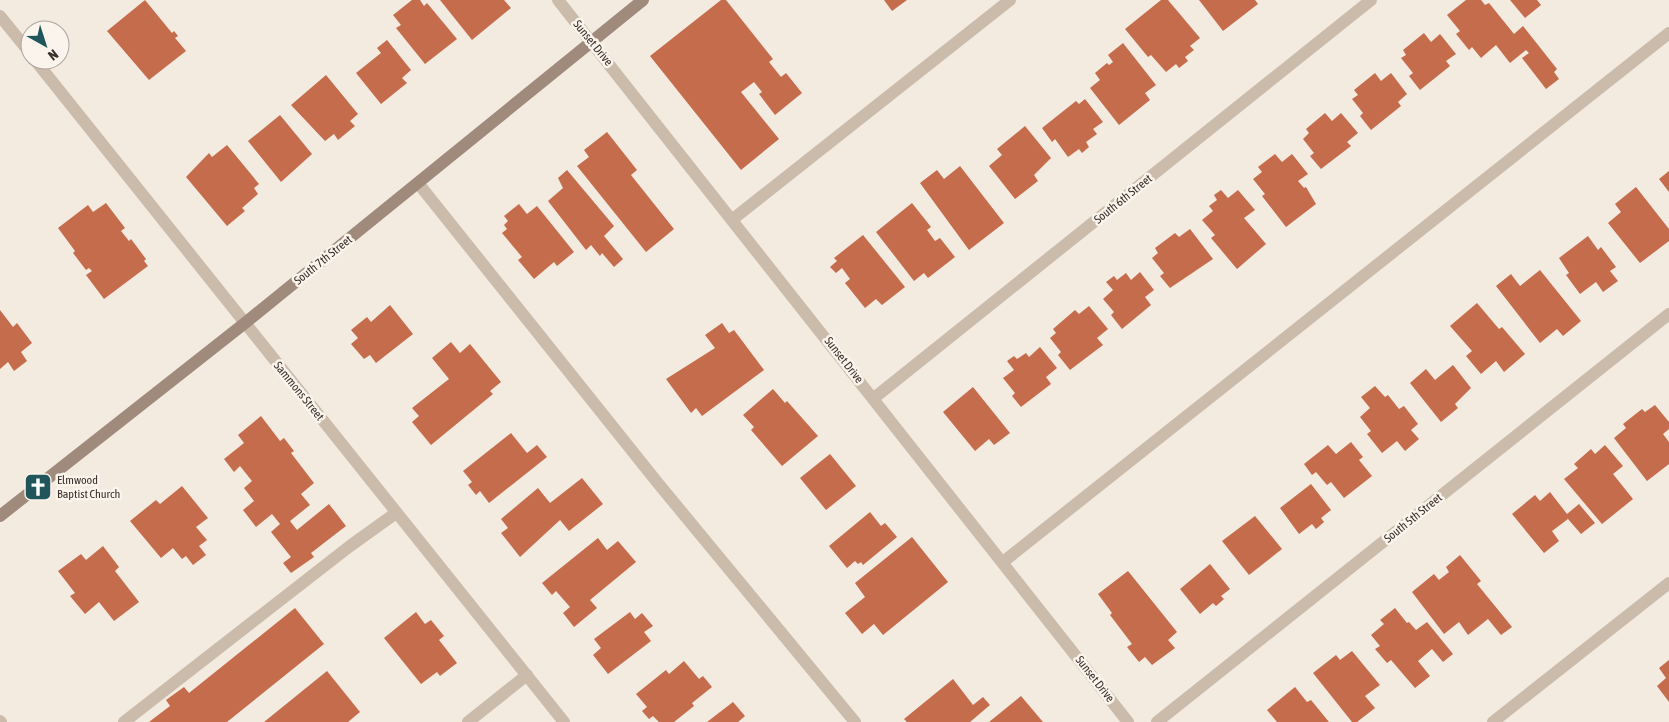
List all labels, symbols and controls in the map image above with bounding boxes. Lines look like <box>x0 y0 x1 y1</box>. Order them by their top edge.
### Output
street label: Sunset Drive <box>570 17 616 69</box>
north arrow <box>20 20 70 70</box>
text: N <box>45 46 61 64</box>
street label: South 6th Street <box>1091 171 1155 227</box>
street label: South 7th Street <box>291 232 355 288</box>
street label: Sunset Drive <box>822 334 866 386</box>
street label: Sammons Street <box>271 359 327 424</box>
church icon: Elmwood Baptist Church <box>23 472 53 502</box>
place label: Elmwood Baptist Church <box>57 473 120 501</box>
street label: South 5th Street <box>1381 490 1445 546</box>
street label: Sunset Drive <box>1073 653 1117 705</box>

